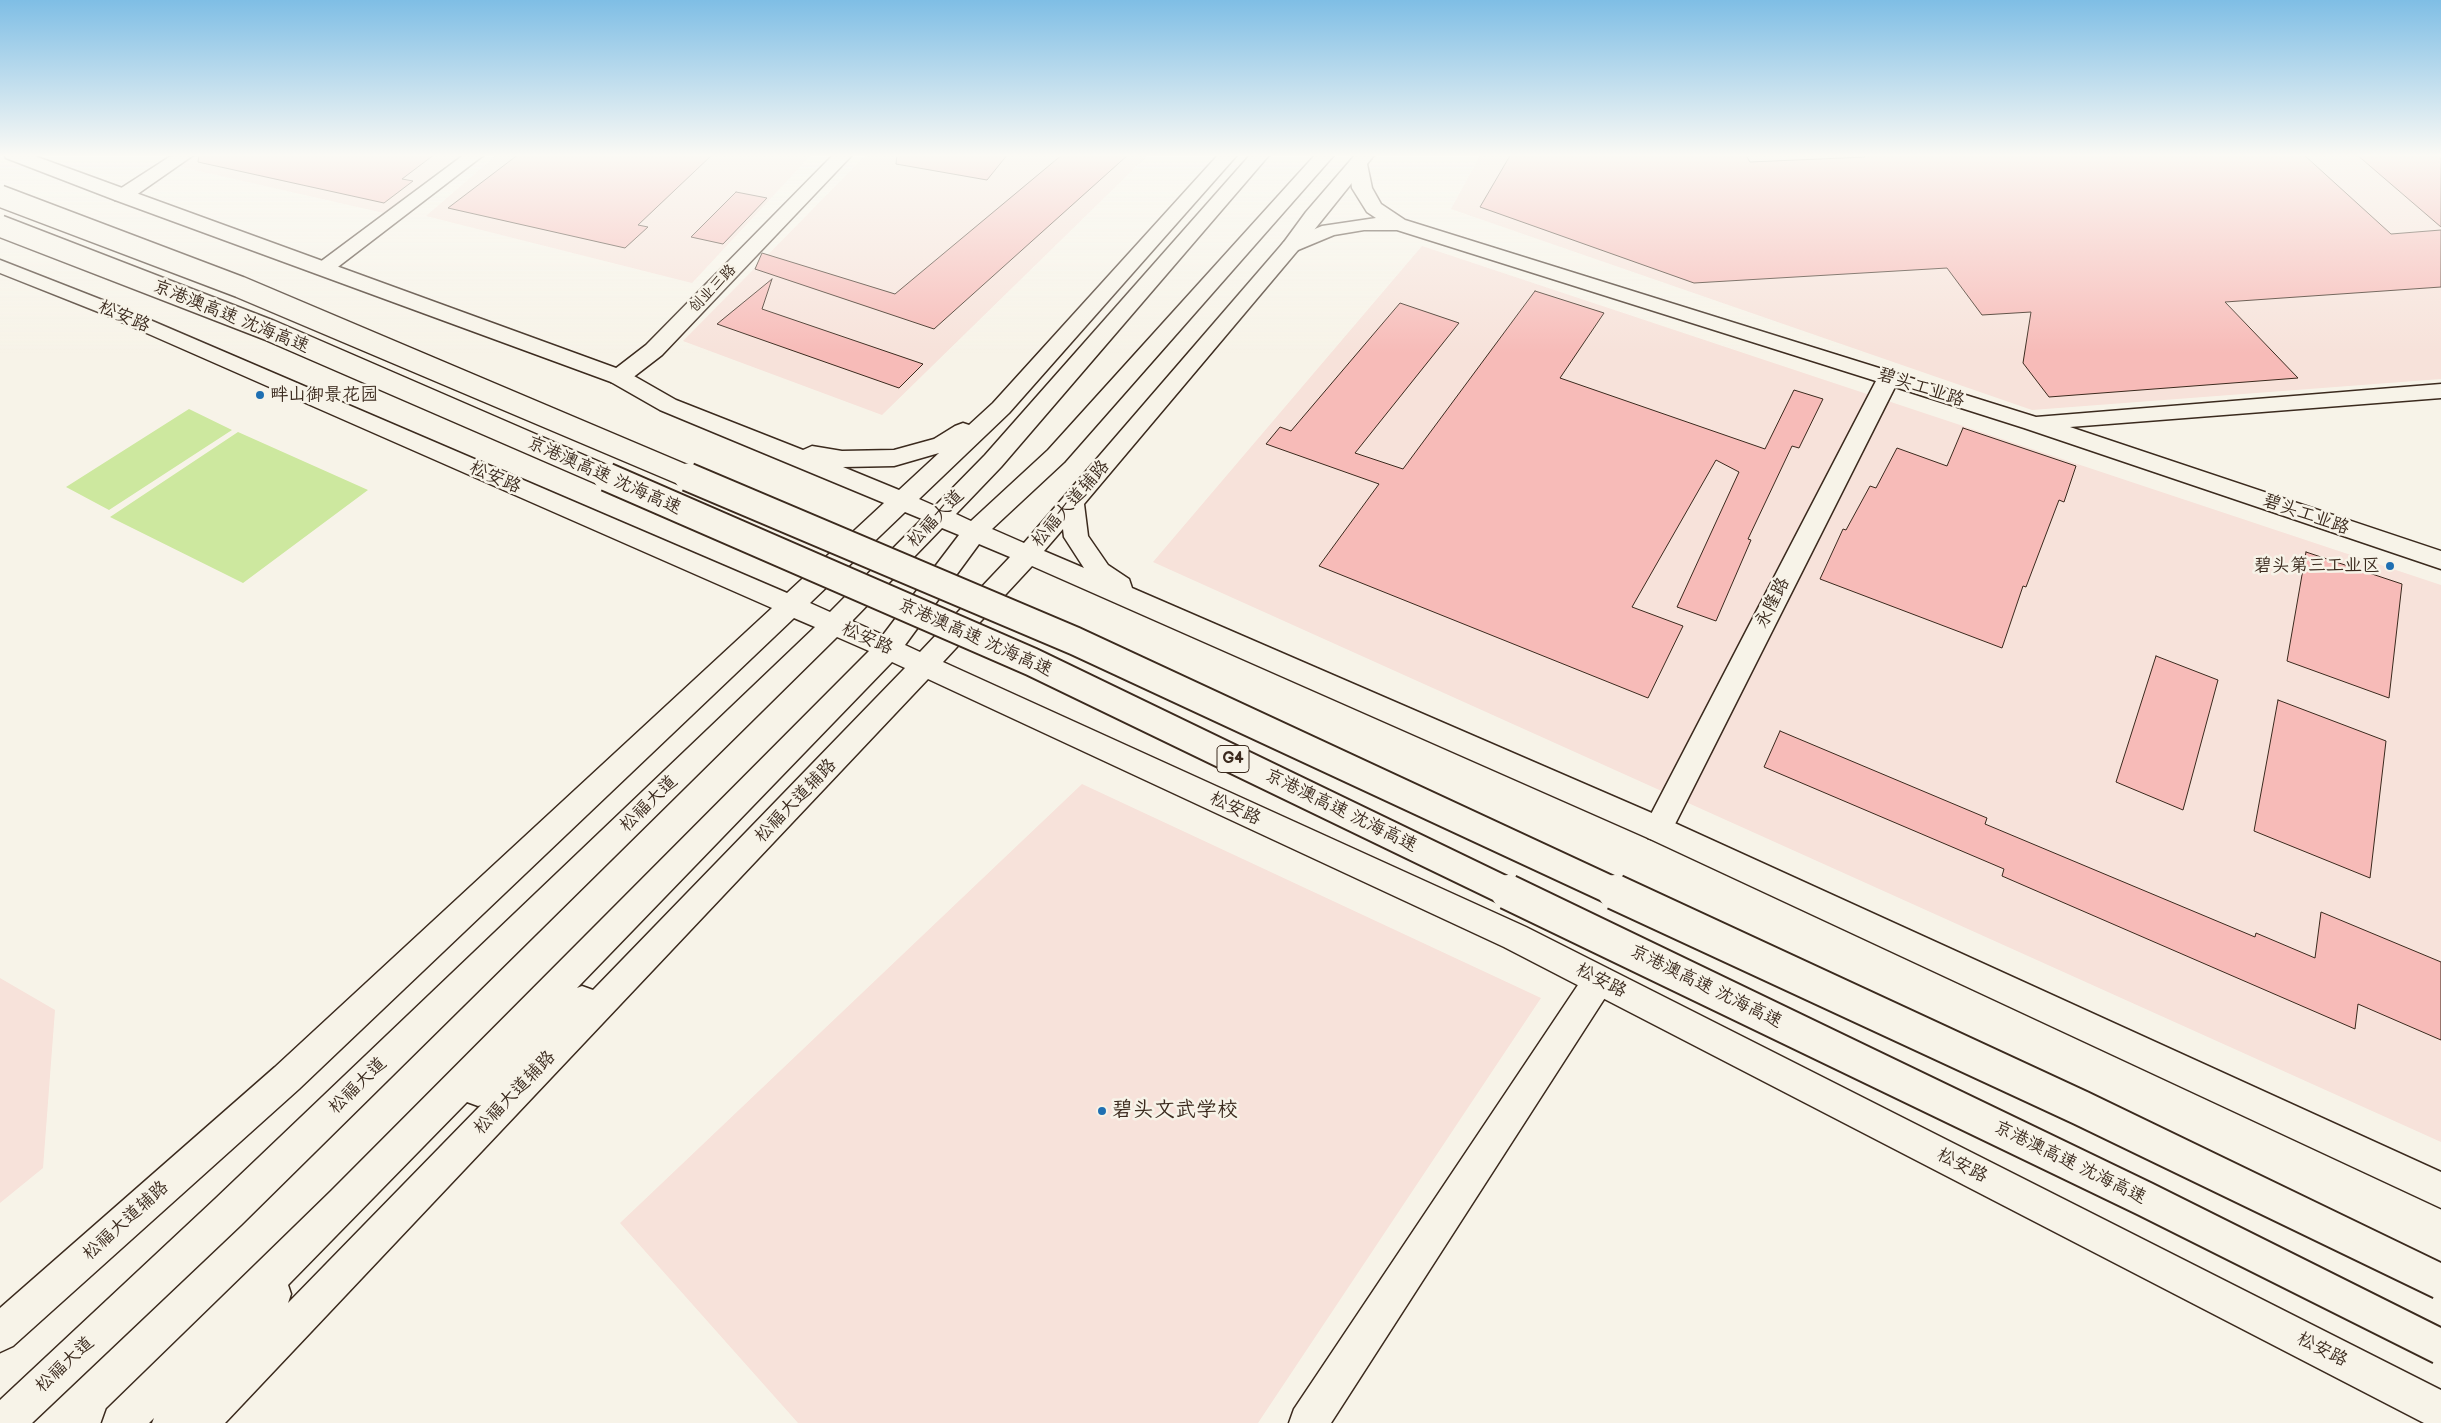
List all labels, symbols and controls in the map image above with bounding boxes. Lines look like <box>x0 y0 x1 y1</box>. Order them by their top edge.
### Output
street label: 创业三路 <box>686 261 740 317</box>
street label: 京港澳高速 沈海高速 <box>150 276 312 358</box>
street label: 松安路 <box>95 297 153 337</box>
street label: 碧头工业路 <box>1875 364 1967 412</box>
place label: 畔山御景花园 <box>270 384 378 406</box>
marker: 畔山御景花园 <box>254 389 266 401</box>
street label: 京港澳高速 沈海高速 <box>523 432 685 520</box>
street label: 松福大道辅路 <box>1027 456 1115 552</box>
street label: 松安路 <box>466 458 524 498</box>
street label: 松福大道 <box>903 486 969 552</box>
street label: 碧头工业路 <box>2260 490 2352 540</box>
place label: 碧头第三工业区 <box>2254 555 2380 577</box>
marker: 碧头第三工业区 <box>2384 560 2396 572</box>
street label: 永隆路 <box>1751 574 1795 632</box>
street label: 京港澳高速 沈海高速 <box>894 594 1056 682</box>
street label: 松安路 <box>838 618 896 660</box>
road number: G4 <box>1217 746 1249 772</box>
street label: 松福大道辅路 <box>751 755 841 847</box>
street label: 京港澳高速 沈海高速 <box>1261 765 1421 857</box>
street label: 松福大道 <box>616 771 682 837</box>
street label: 松安路 <box>1206 788 1264 830</box>
street label: 京港澳高速 沈海高速 <box>1626 941 1786 1033</box>
street label: 松安路 <box>1572 959 1630 1003</box>
street label: 松福大道辅路 <box>470 1047 560 1139</box>
street label: 松福大道 <box>325 1053 391 1119</box>
place label: 碧头文武学校 <box>1112 1098 1238 1124</box>
marker: 碧头文武学校 <box>1096 1105 1108 1117</box>
street label: 京港澳高速 沈海高速 <box>1990 1117 2150 1209</box>
street label: 松安路 <box>1933 1144 1991 1188</box>
street label: 松福大道辅路 <box>79 1177 173 1265</box>
street label: 松安路 <box>2293 1328 2351 1372</box>
street label: 松福大道 <box>31 1333 99 1397</box>

